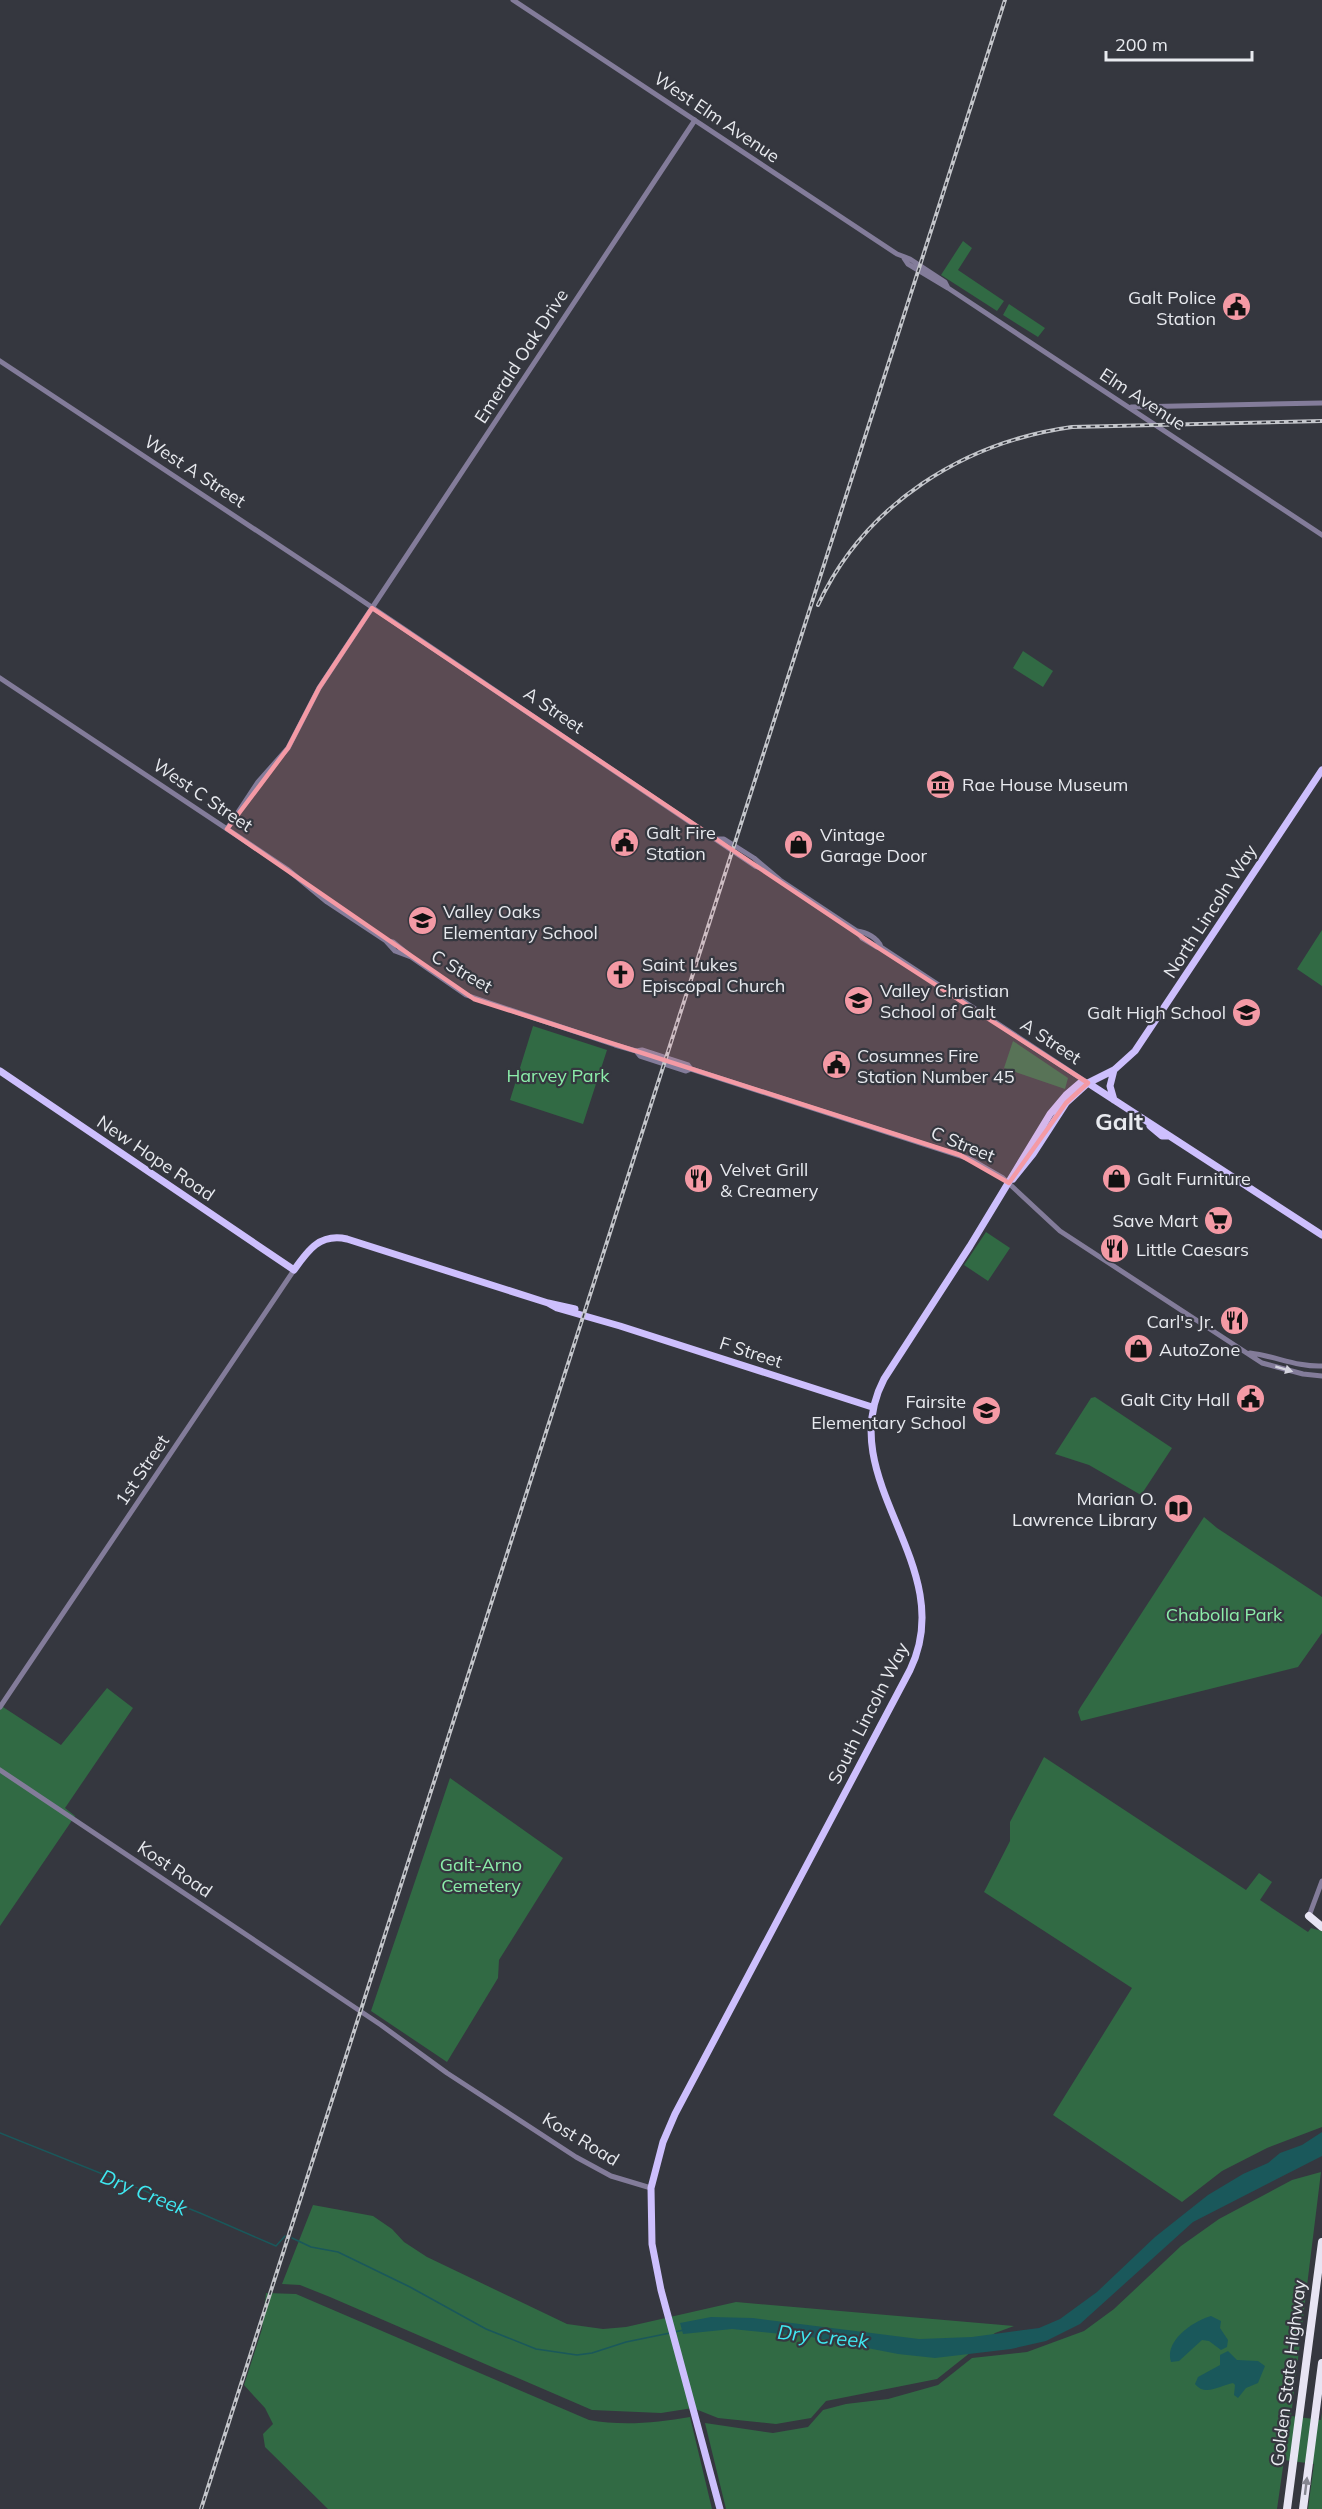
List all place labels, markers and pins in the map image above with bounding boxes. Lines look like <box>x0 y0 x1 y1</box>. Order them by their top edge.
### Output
place label: Galt Police Station <box>1128 286 1216 330</box>
public building icon: Galt Police Station <box>1221 291 1253 323</box>
museum icon: Rae House Museum <box>925 768 957 800</box>
place label: Rae House Museum <box>962 773 1128 796</box>
place label: Galt Fire Station <box>646 821 716 865</box>
place label: Vintage Garage Door <box>820 823 928 867</box>
public building icon: Galt Fire Station <box>609 826 641 858</box>
shop icon: Vintage Garage Door <box>783 828 815 860</box>
place label: Valley Oaks Elementary School <box>443 900 598 944</box>
school or university icon: Valley Oaks Elementary School <box>406 905 438 937</box>
place label: Saint Lukes Episcopal Church <box>642 953 785 997</box>
church icon: Saint Lukes Episcopal Church <box>605 958 637 990</box>
place label: Valley Christian School of Galt <box>880 979 1009 1023</box>
school or university icon: Valley Christian School of Galt <box>843 984 875 1016</box>
school or university icon: Galt High School <box>1231 996 1263 1028</box>
place label: Galt High School <box>1087 1001 1226 1024</box>
place label: Cosumnes Fire Station Number 45 <box>857 1044 1015 1088</box>
public building icon: Cosumnes Fire Station Number 45 <box>820 1049 852 1081</box>
place label: Velvet Grill & Creamery <box>720 1158 819 1202</box>
shop icon: Galt Furniture <box>1100 1162 1132 1194</box>
restaurant icon: Velvet Grill & Creamery <box>683 1163 715 1195</box>
place label: Galt Furniture <box>1137 1167 1251 1190</box>
supermarket icon: Save Mart <box>1203 1204 1235 1236</box>
place label: Save Mart <box>1113 1209 1198 1232</box>
restaurant icon: Little Caesars <box>1099 1233 1131 1265</box>
place label: Little Caesars <box>1136 1238 1249 1261</box>
restaurant icon: Carl's Jr. <box>1219 1305 1251 1337</box>
place label: Carl's Jr. <box>1147 1310 1214 1333</box>
shop icon: AutoZone <box>1122 1333 1154 1365</box>
place label: AutoZone <box>1159 1338 1240 1361</box>
public building icon: Galt City Hall <box>1235 1383 1267 1415</box>
place label: Galt City Hall <box>1120 1388 1230 1411</box>
place label: Fairsite Elementary School <box>811 1390 966 1434</box>
school or university icon: Fairsite Elementary School <box>971 1395 1003 1427</box>
place label: Marian O. Lawrence Library <box>1012 1487 1157 1531</box>
library icon: Marian O. Lawrence Library <box>1162 1492 1194 1524</box>

